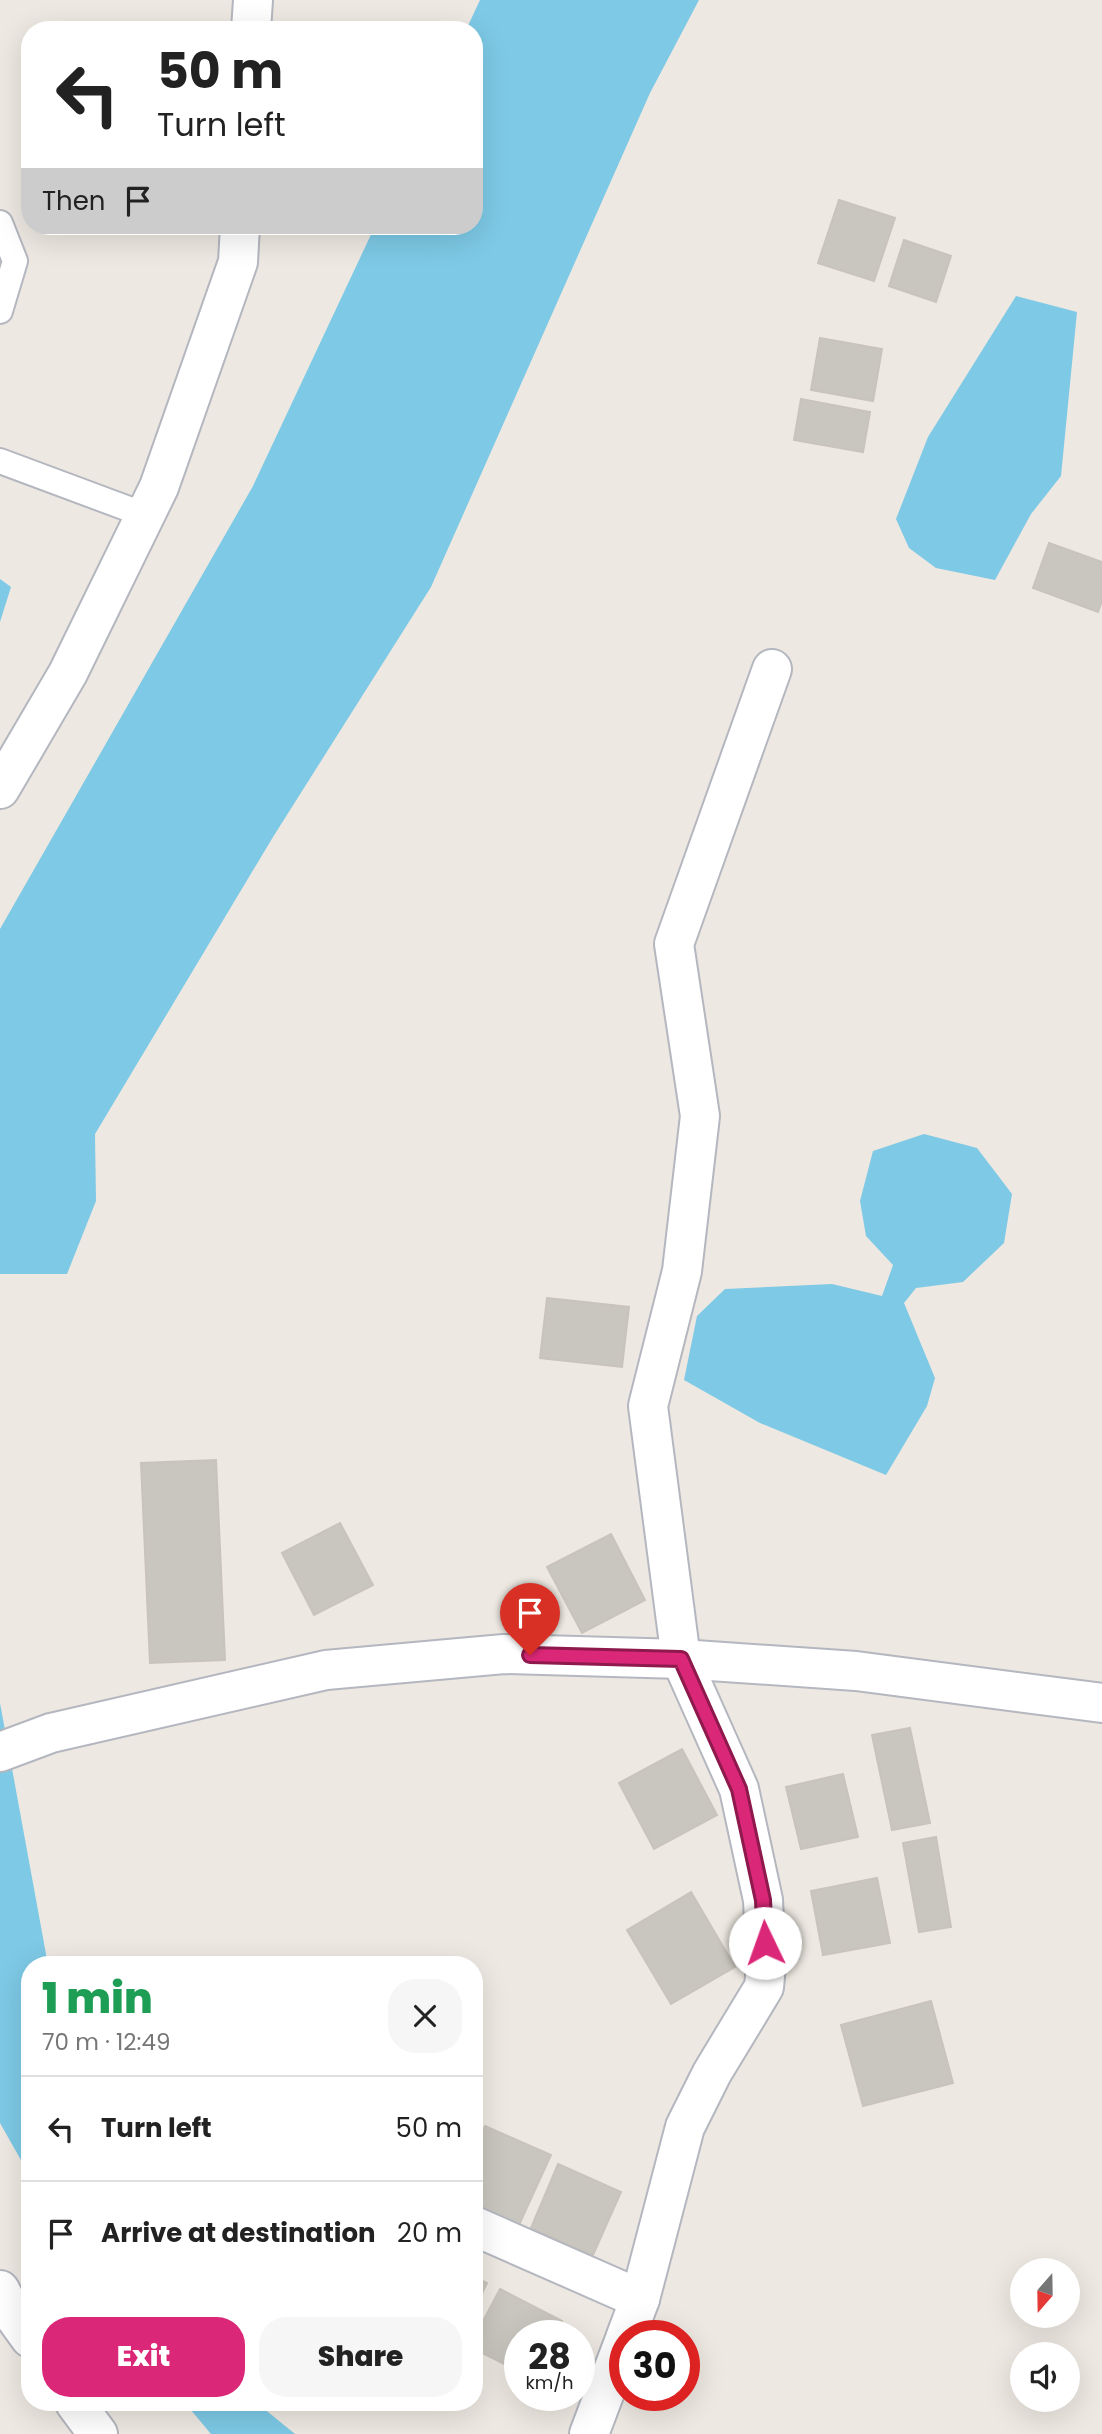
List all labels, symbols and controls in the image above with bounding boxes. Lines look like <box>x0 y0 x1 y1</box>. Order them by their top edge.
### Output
text: 50 m <box>157 37 283 105</box>
icon: left <box>42 49 133 140</box>
text: Turn left <box>157 102 286 147</box>
icon: arrive <box>119 182 157 220</box>
text: Then <box>42 183 105 219</box>
pin <box>500 1583 560 1655</box>
icon: arrive <box>511 1594 549 1632</box>
position arrow <box>728 1906 802 1980</box>
text: 1 min <box>42 1969 153 2028</box>
button: close <box>388 1979 462 2053</box>
text: 70 m · 12:49 <box>42 2026 170 2058</box>
icon: left <box>42 2110 80 2148</box>
text: Turn left <box>101 2110 212 2146</box>
text: 50 m <box>396 2110 462 2146</box>
icon: arrive <box>42 2215 80 2253</box>
text: Arrive at destination <box>101 2215 376 2251</box>
text: 20 m <box>397 2215 462 2251</box>
north arrow <box>1010 2258 1080 2328</box>
map controls <box>1010 2258 1080 2412</box>
button: Exit <box>42 2317 245 2397</box>
button: Share <box>259 2317 462 2397</box>
speed limit sign: 30 <box>609 2320 700 2411</box>
text: 28 <box>528 2332 571 2381</box>
button: sound <box>1010 2342 1080 2412</box>
text: km/h <box>526 2370 573 2395</box>

